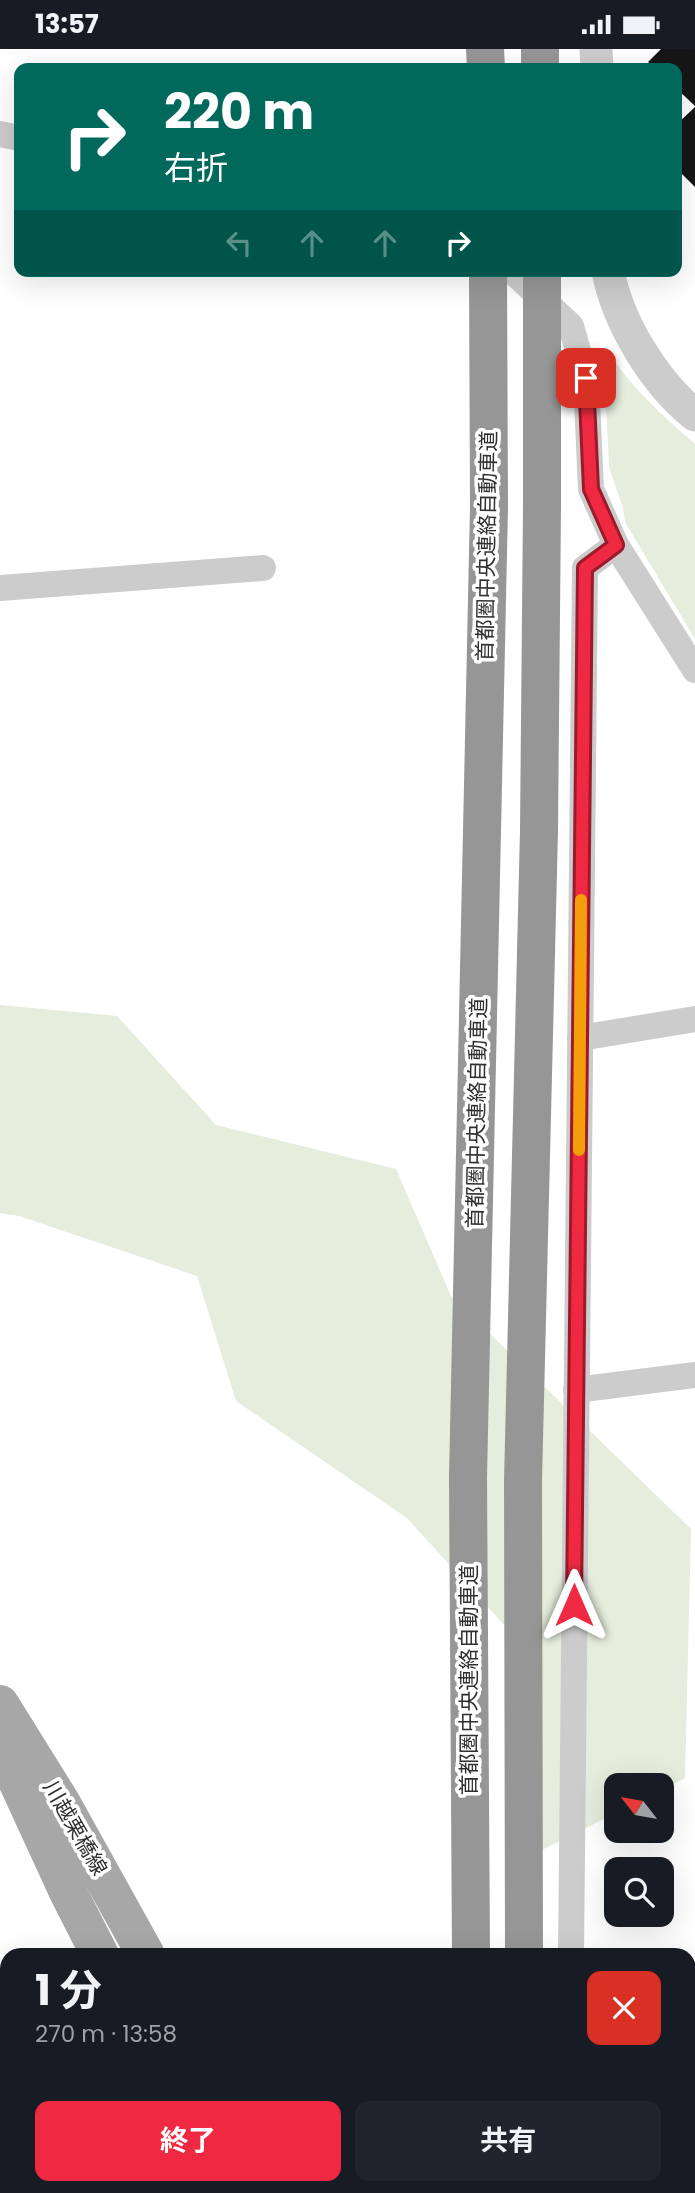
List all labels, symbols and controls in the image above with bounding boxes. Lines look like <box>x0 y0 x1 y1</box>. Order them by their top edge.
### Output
text: 13:57 <box>35 6 99 42</box>
text: 220 m <box>164 78 314 146</box>
icon: right <box>49 91 140 182</box>
text: 右折 <box>164 145 228 190</box>
icon: left <box>220 224 258 262</box>
icon: ahead <box>293 224 331 262</box>
icon: ahead <box>366 224 404 262</box>
icon: right <box>439 224 477 262</box>
pin <box>556 348 616 408</box>
icon: arrive <box>567 359 605 397</box>
street label: 首都圏中央連絡自動車道 <box>470 430 503 662</box>
street label: 首都圏中央連絡自動車道 <box>460 997 493 1229</box>
street label: 首都圏中央連絡自動車道 <box>454 1565 483 1796</box>
position arrow <box>537 1568 611 1642</box>
north arrow <box>604 1773 674 1843</box>
map controls <box>604 1773 674 1927</box>
street label: 川越栗橋線 <box>37 1775 114 1880</box>
button: search <box>604 1857 674 1927</box>
text: 1 分 <box>35 1961 102 2020</box>
button: close <box>587 1971 661 2045</box>
text: 270 m · 13:58 <box>35 2018 177 2050</box>
button: 終了 <box>35 2101 341 2181</box>
button: 共有 <box>355 2101 661 2181</box>

